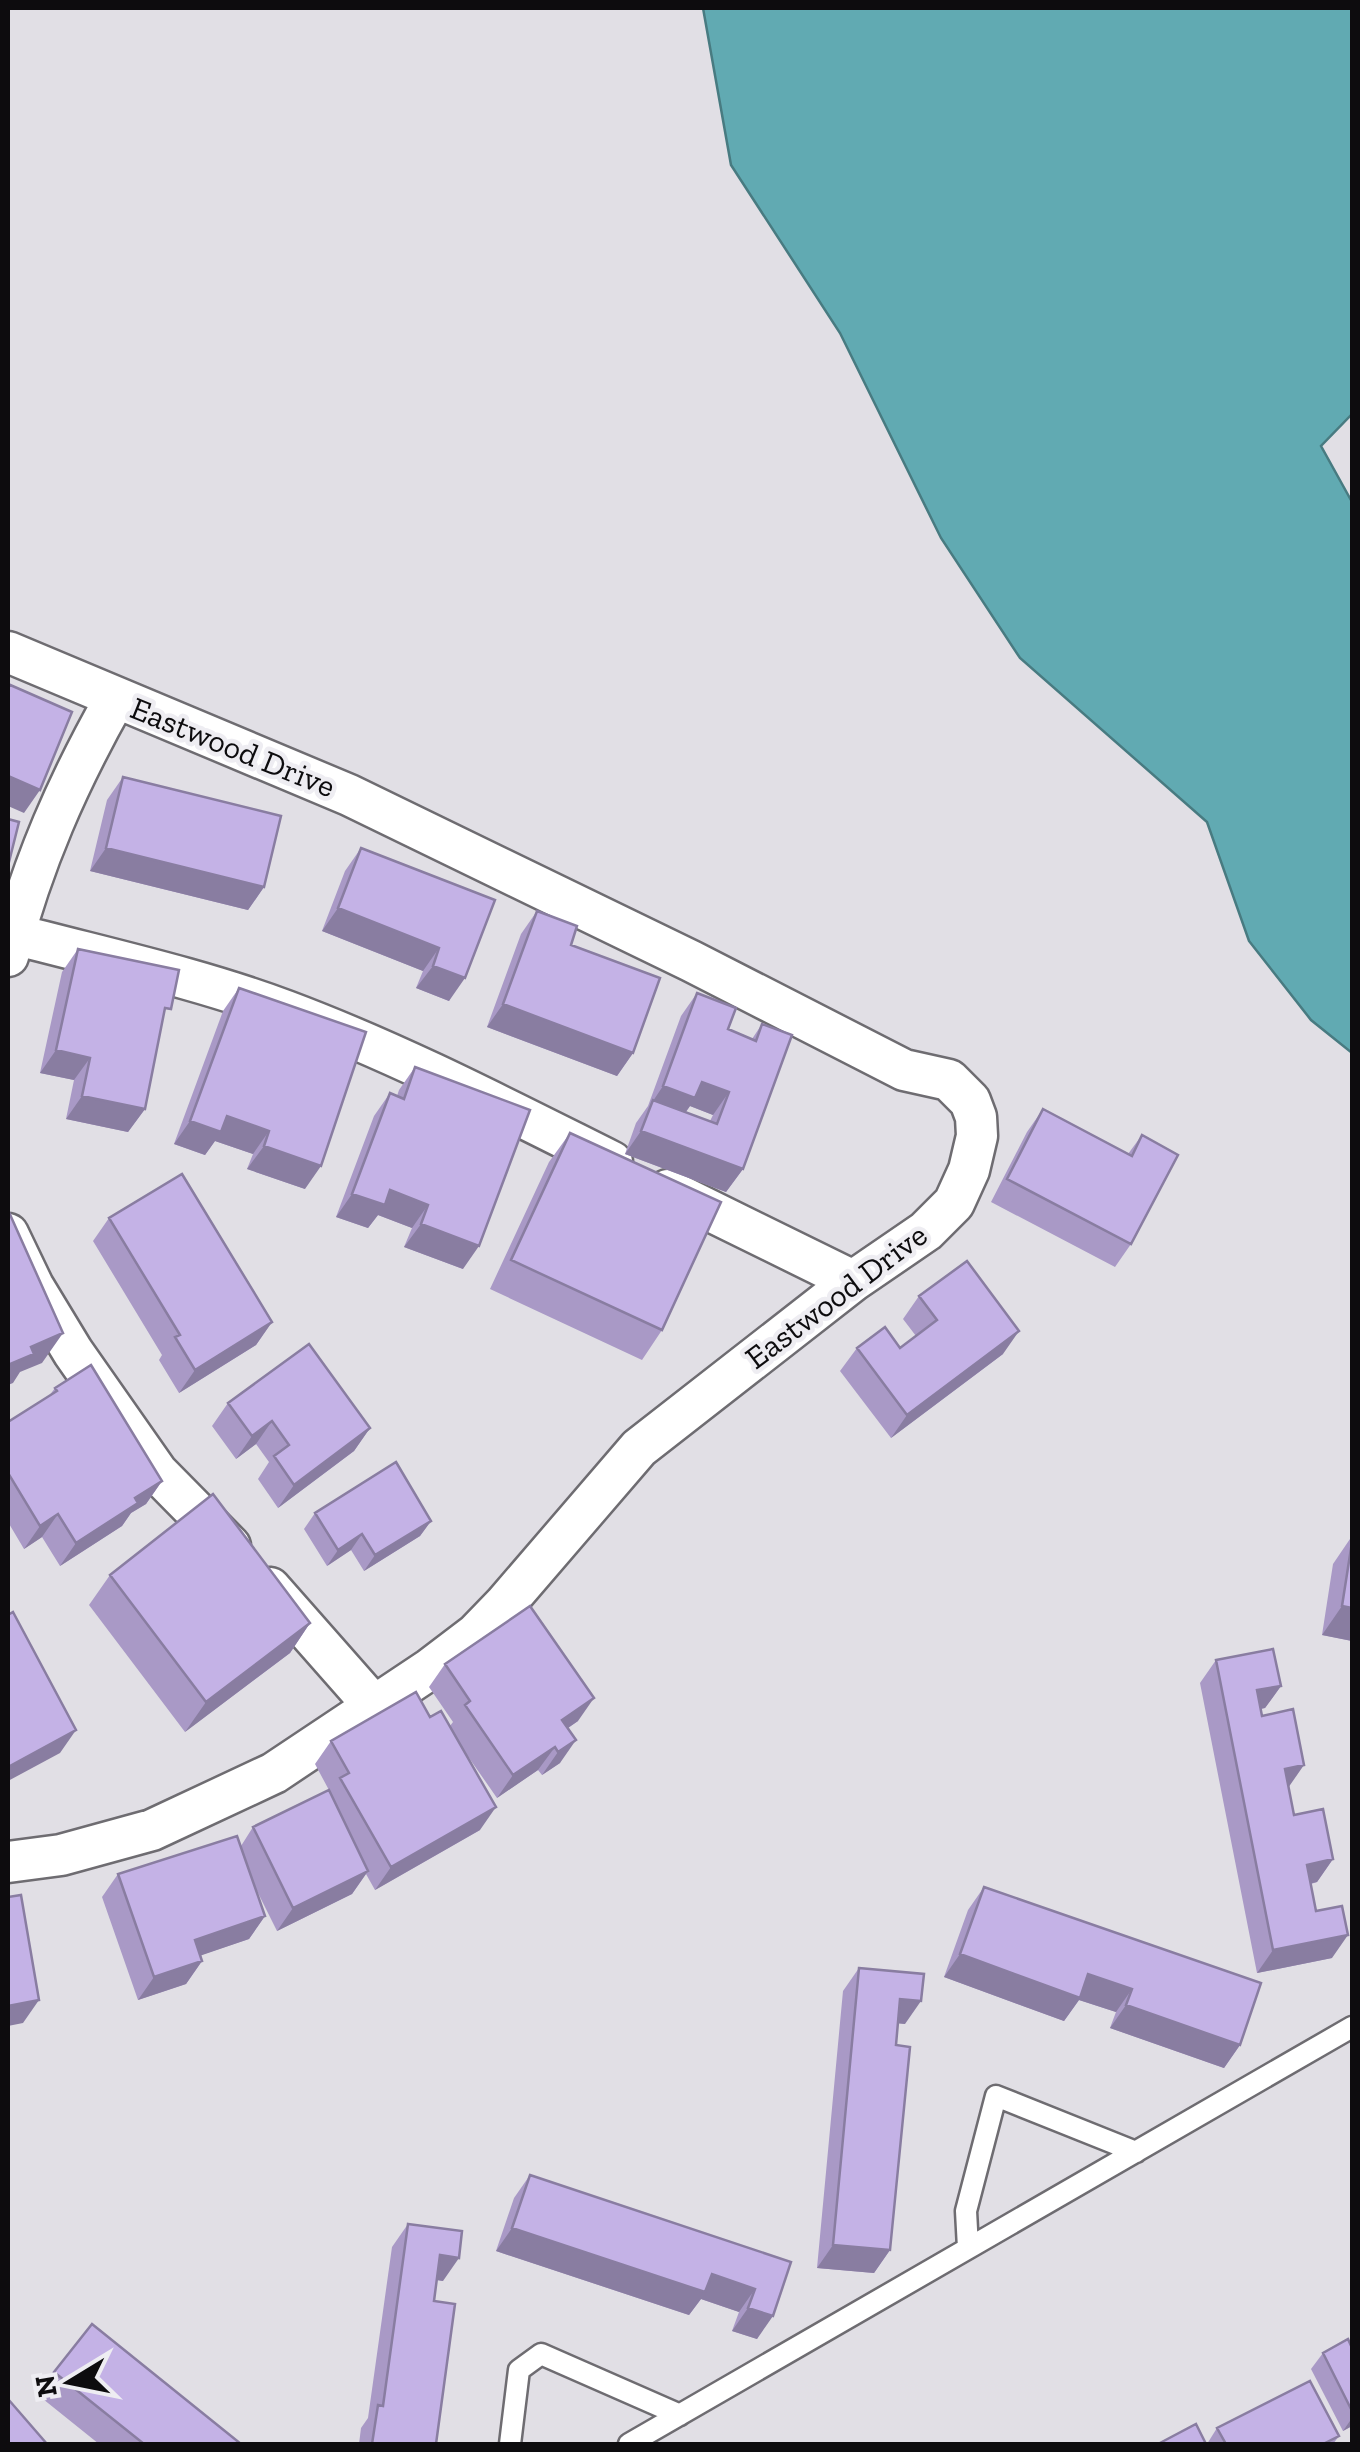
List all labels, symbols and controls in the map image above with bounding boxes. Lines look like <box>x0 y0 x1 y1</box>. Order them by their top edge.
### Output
street label: Eastwood Drive <box>125 689 341 805</box>
street label: Eastwood Drive <box>738 1215 934 1377</box>
north arrow <box>20 2332 120 2432</box>
text: N <box>28 2373 64 2400</box>

